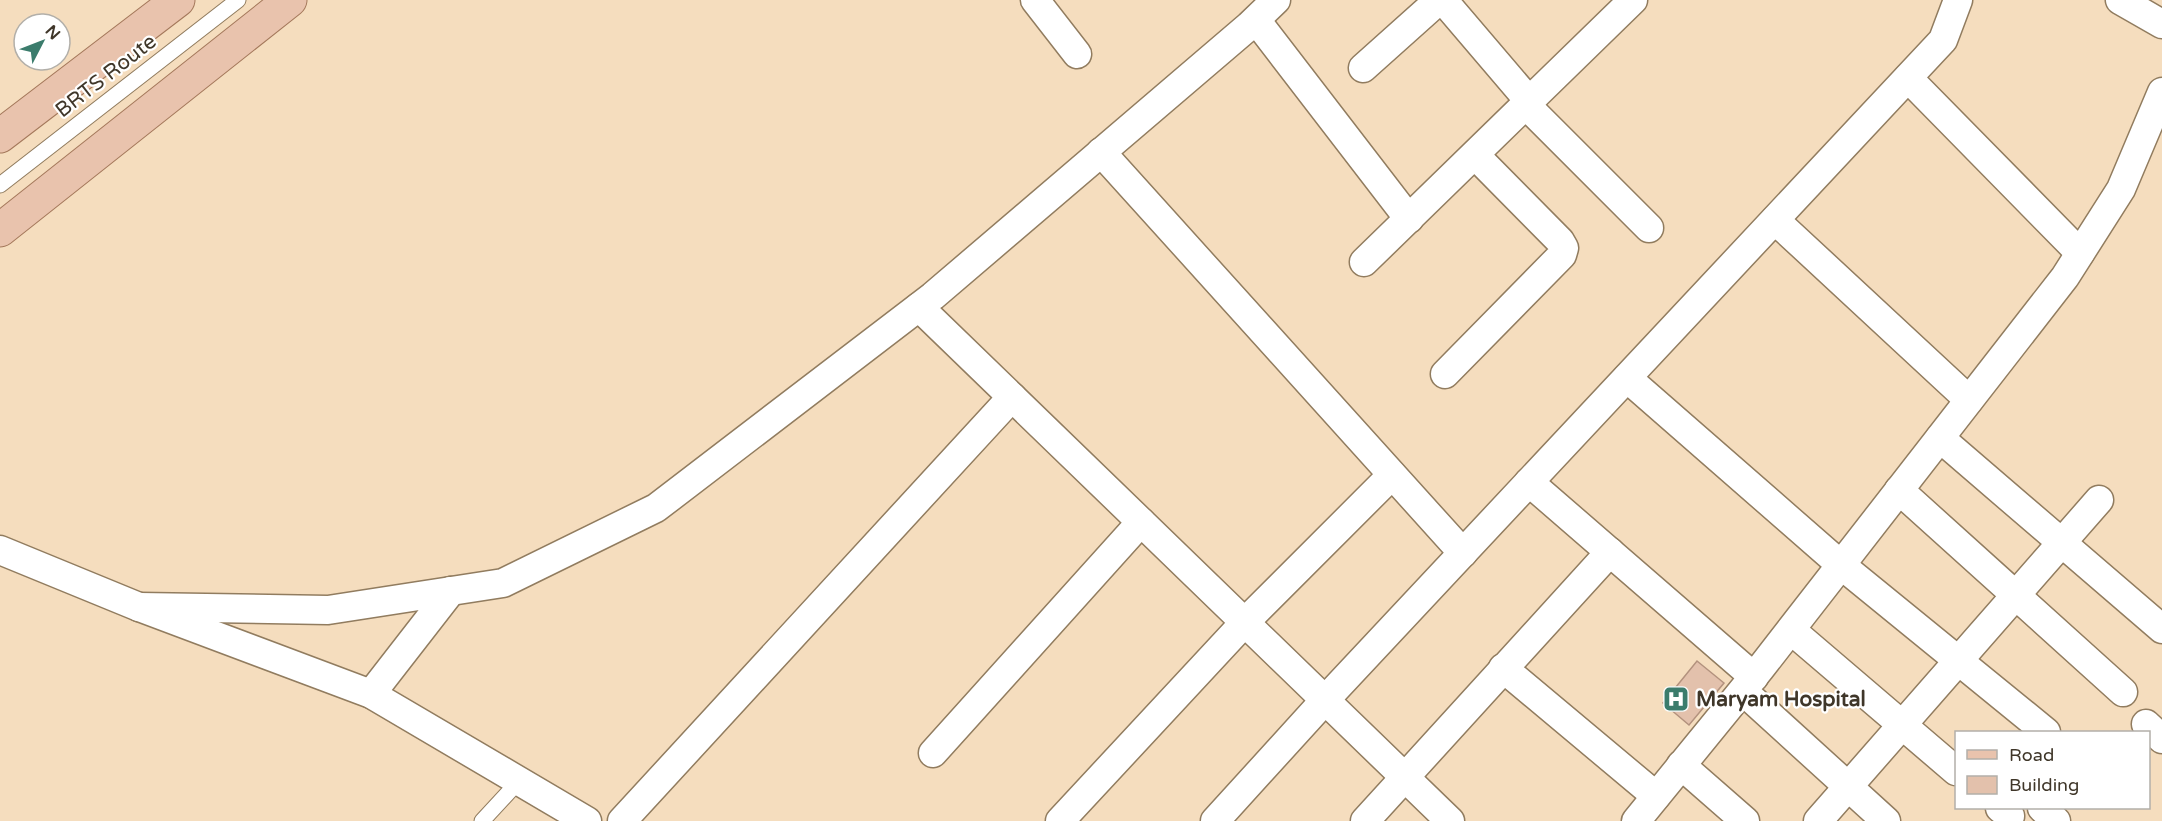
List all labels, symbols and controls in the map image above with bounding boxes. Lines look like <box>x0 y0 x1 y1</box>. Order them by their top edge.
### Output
north arrow <box>12 12 72 72</box>
text: N <box>41 21 64 44</box>
street label: BRTS Route <box>51 29 161 123</box>
hospital icon: Maryam Hospital <box>1661 684 1691 714</box>
place label: Maryam Hospital <box>1696 687 1866 712</box>
legend <box>1955 731 2150 809</box>
text: Road <box>2009 744 2054 766</box>
text: Building <box>2009 774 2079 796</box>

